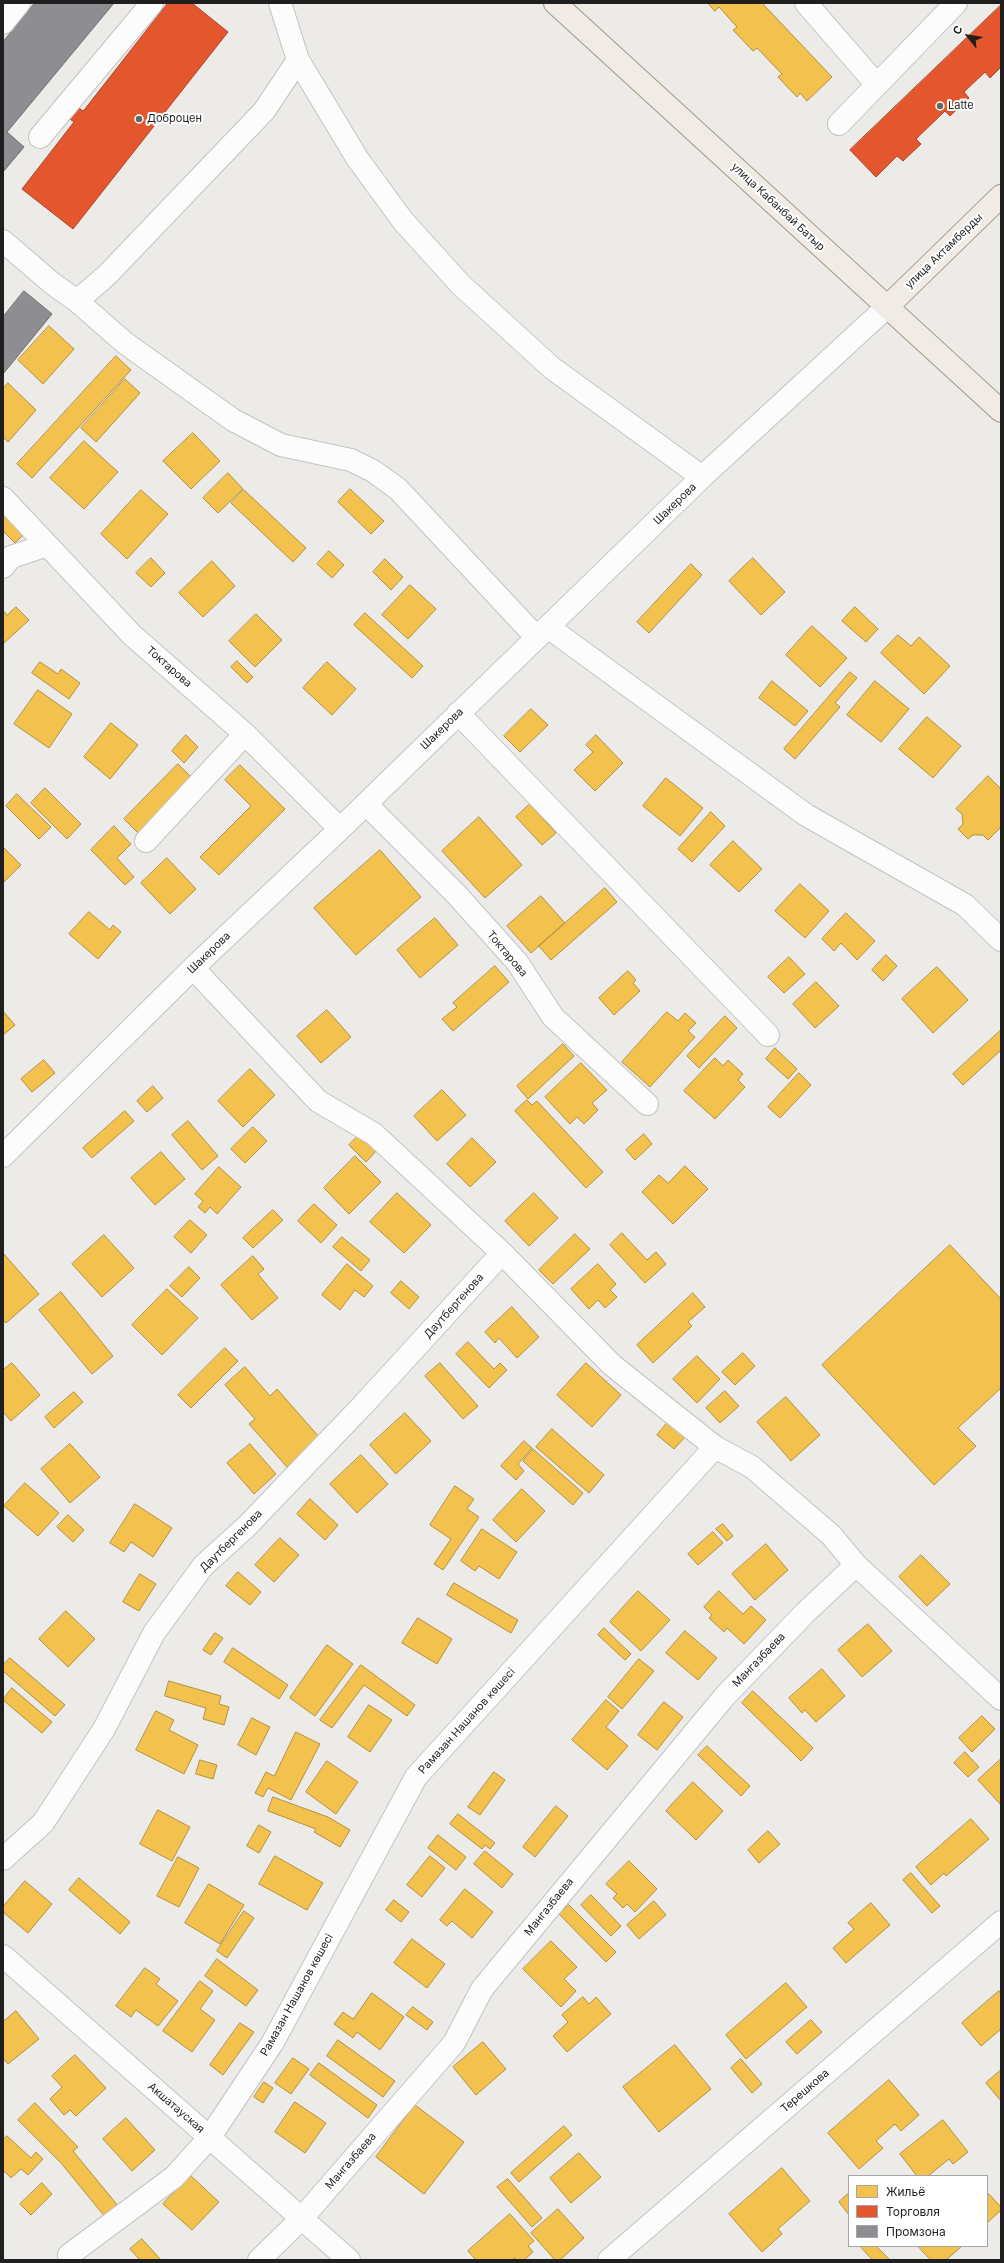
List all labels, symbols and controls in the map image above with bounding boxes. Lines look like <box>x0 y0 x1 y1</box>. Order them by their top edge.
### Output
north arrow <box>948 16 988 56</box>
text: С <box>950 23 966 37</box>
place label: Latte <box>948 99 974 113</box>
marker: Latte <box>935 101 945 111</box>
place label: Доброцен <box>147 112 202 126</box>
marker: Доброцен <box>134 114 144 124</box>
street label: улица Кабанбай Батыр <box>729 160 827 254</box>
street label: улица Актамберды <box>903 211 985 291</box>
street label: Шакерова <box>651 480 699 528</box>
street label: Токтарова <box>144 644 194 690</box>
street label: Шакерова <box>418 705 466 753</box>
street label: Токтарова <box>484 928 530 980</box>
street label: Шакерова <box>185 929 233 977</box>
street label: Даутбергенова <box>421 1271 487 1341</box>
street label: Даутбергенова <box>197 1507 265 1575</box>
street label: Мангазбаева <box>730 1630 788 1690</box>
street label: Рамазан Нашанов көшесі <box>416 1665 518 1777</box>
street label: Мангазбаева <box>522 1875 576 1939</box>
street label: Рамазан Нашанов көшесі <box>258 1932 336 2058</box>
street label: Терешкова <box>778 2066 832 2116</box>
street label: Акшатауская <box>145 2080 207 2136</box>
street label: Мангазбаева <box>323 2130 379 2192</box>
legend <box>848 2175 988 2247</box>
text: Жильё <box>886 2184 925 2199</box>
text: Торговля <box>886 2204 940 2219</box>
text: Промзона <box>886 2224 946 2239</box>

